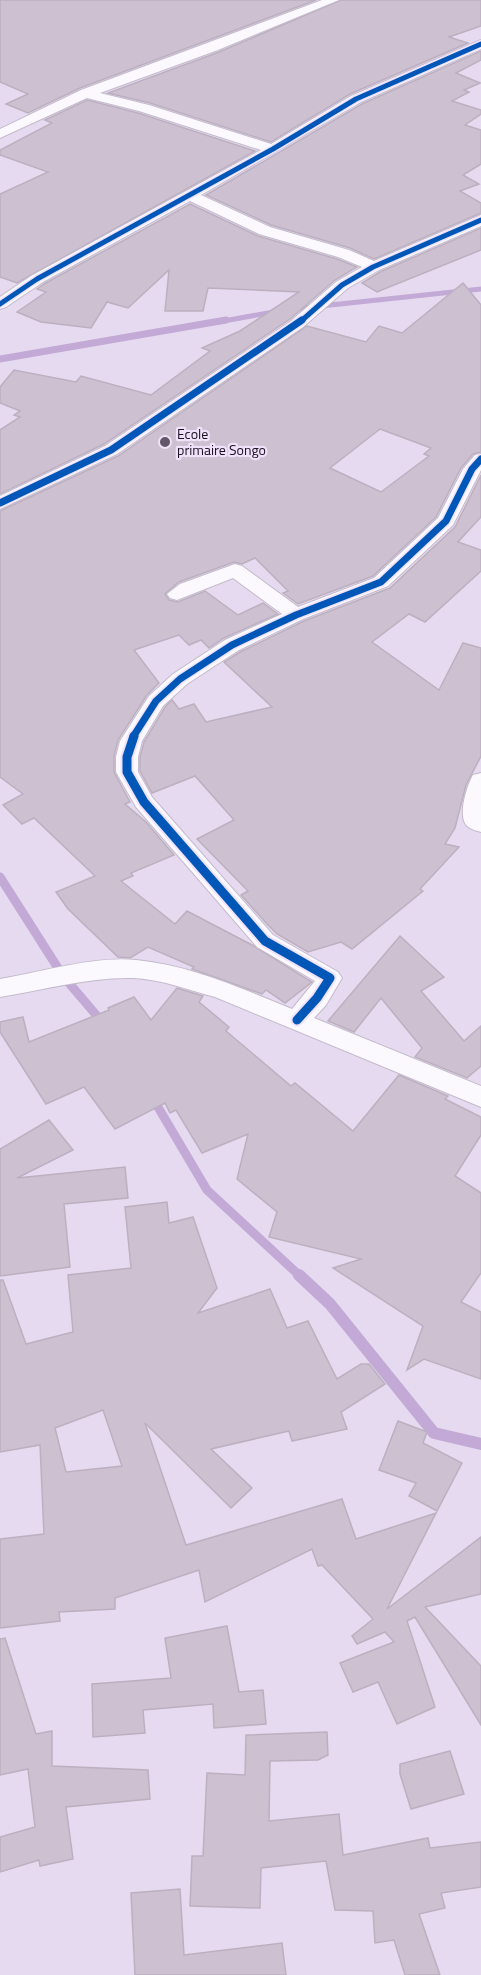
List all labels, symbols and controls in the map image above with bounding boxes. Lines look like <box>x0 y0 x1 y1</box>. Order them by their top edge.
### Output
place label: Ecole primaire Songo <box>177 423 266 460</box>
marker: Ecole primaire Songo <box>158 435 172 449</box>

